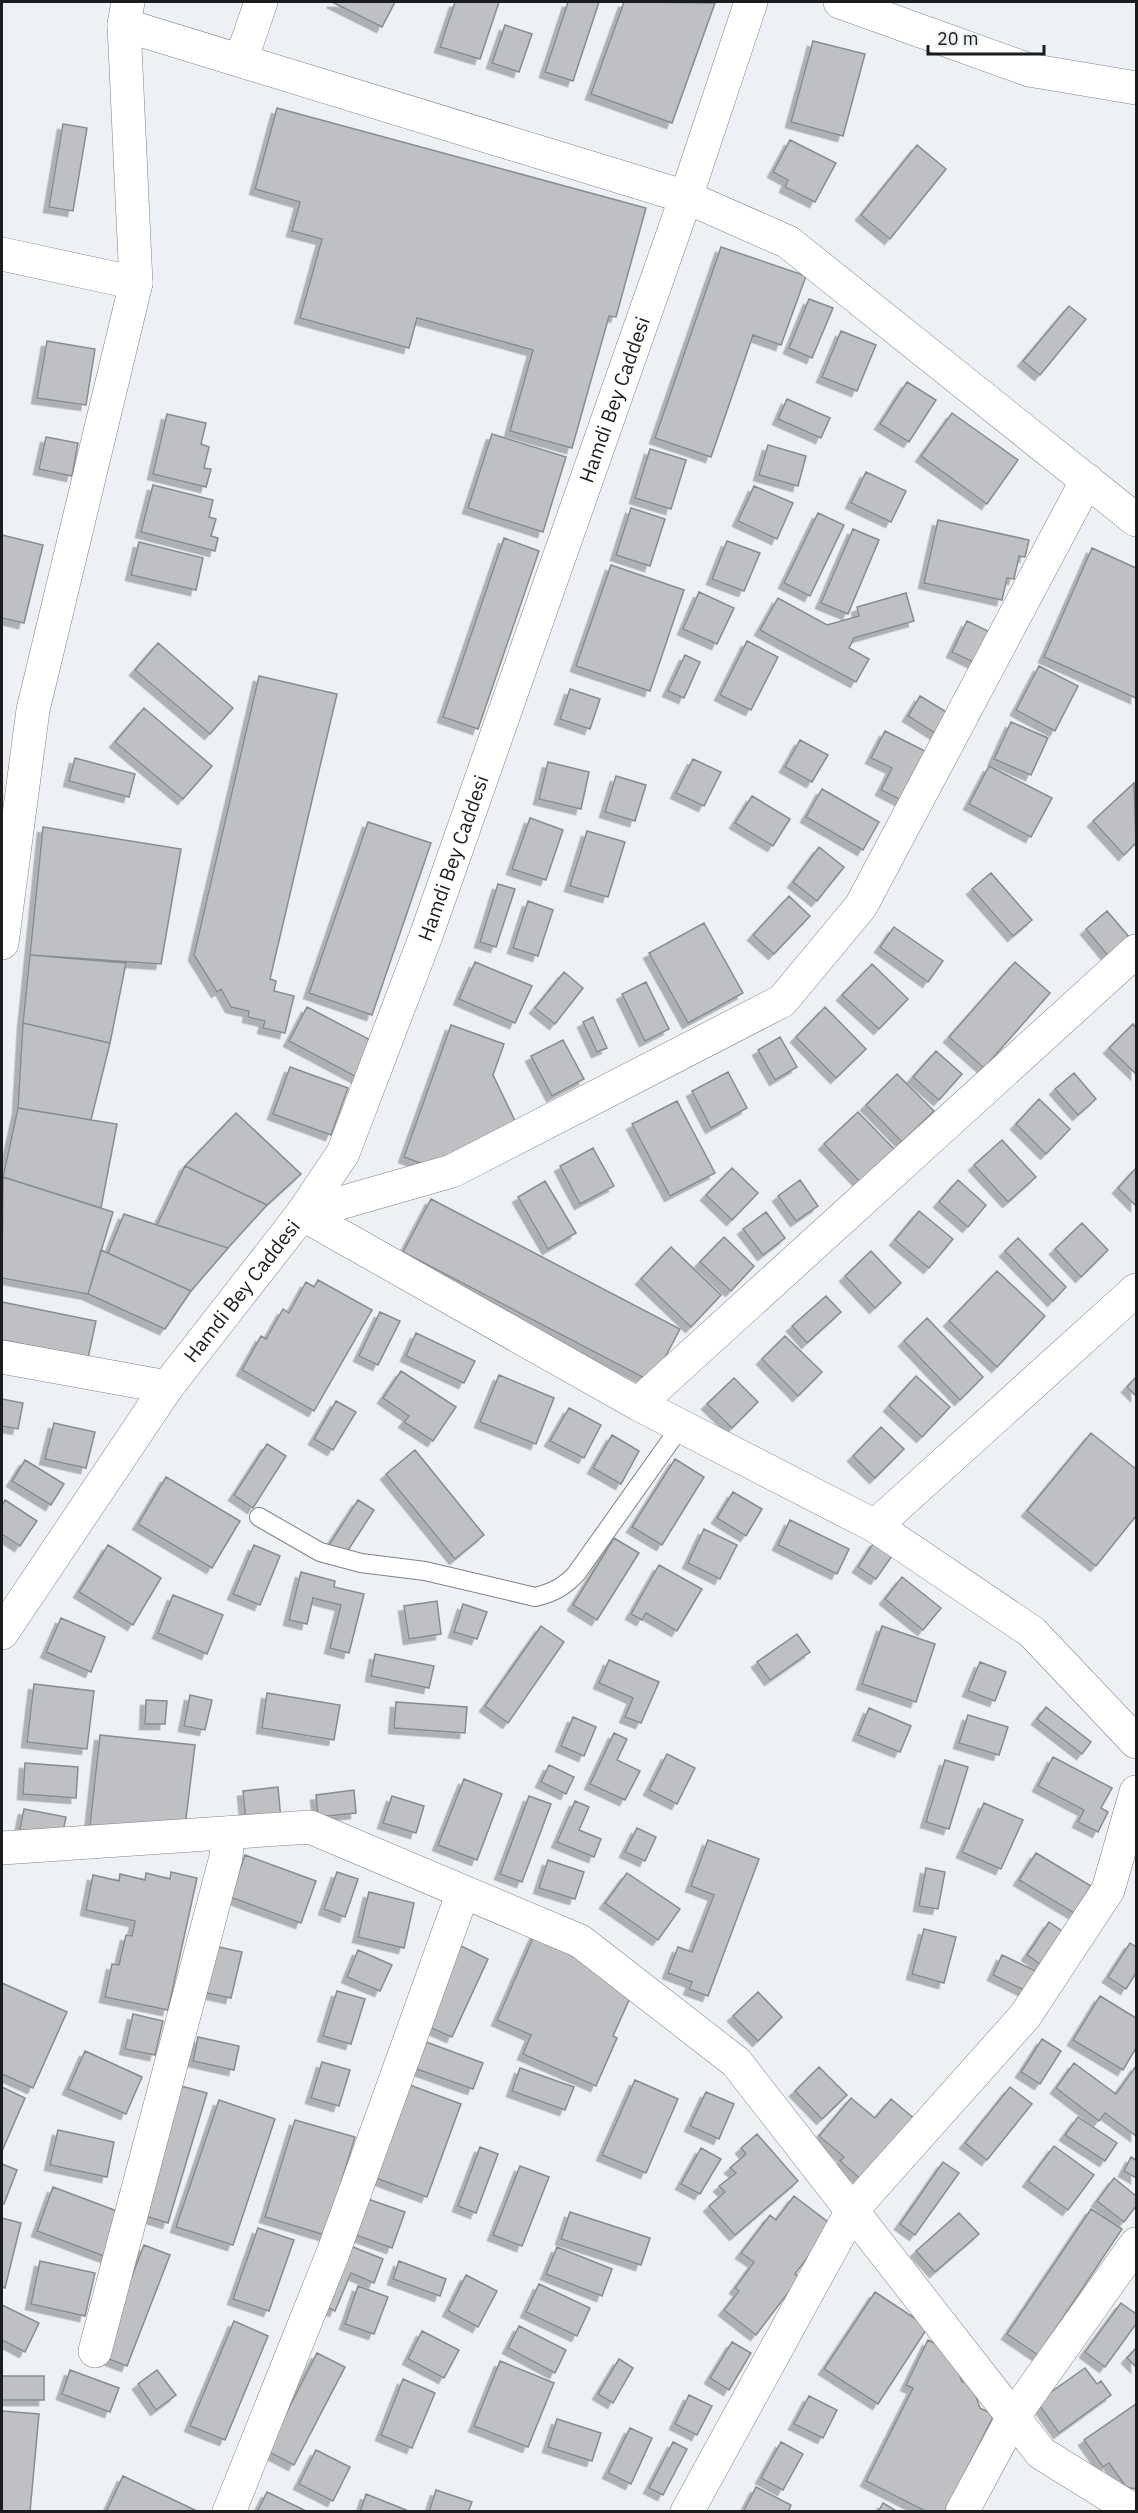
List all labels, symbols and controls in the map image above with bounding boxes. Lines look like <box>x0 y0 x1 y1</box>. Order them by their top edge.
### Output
scale bar <box>928 18 1044 56</box>
text: 20 m <box>937 27 979 50</box>
street label: Hamdi Bey Caddesi <box>573 313 656 486</box>
street label: Hamdi Bey Caddesi <box>411 771 495 945</box>
street label: Hamdi Bey Caddesi <box>177 1214 306 1368</box>

